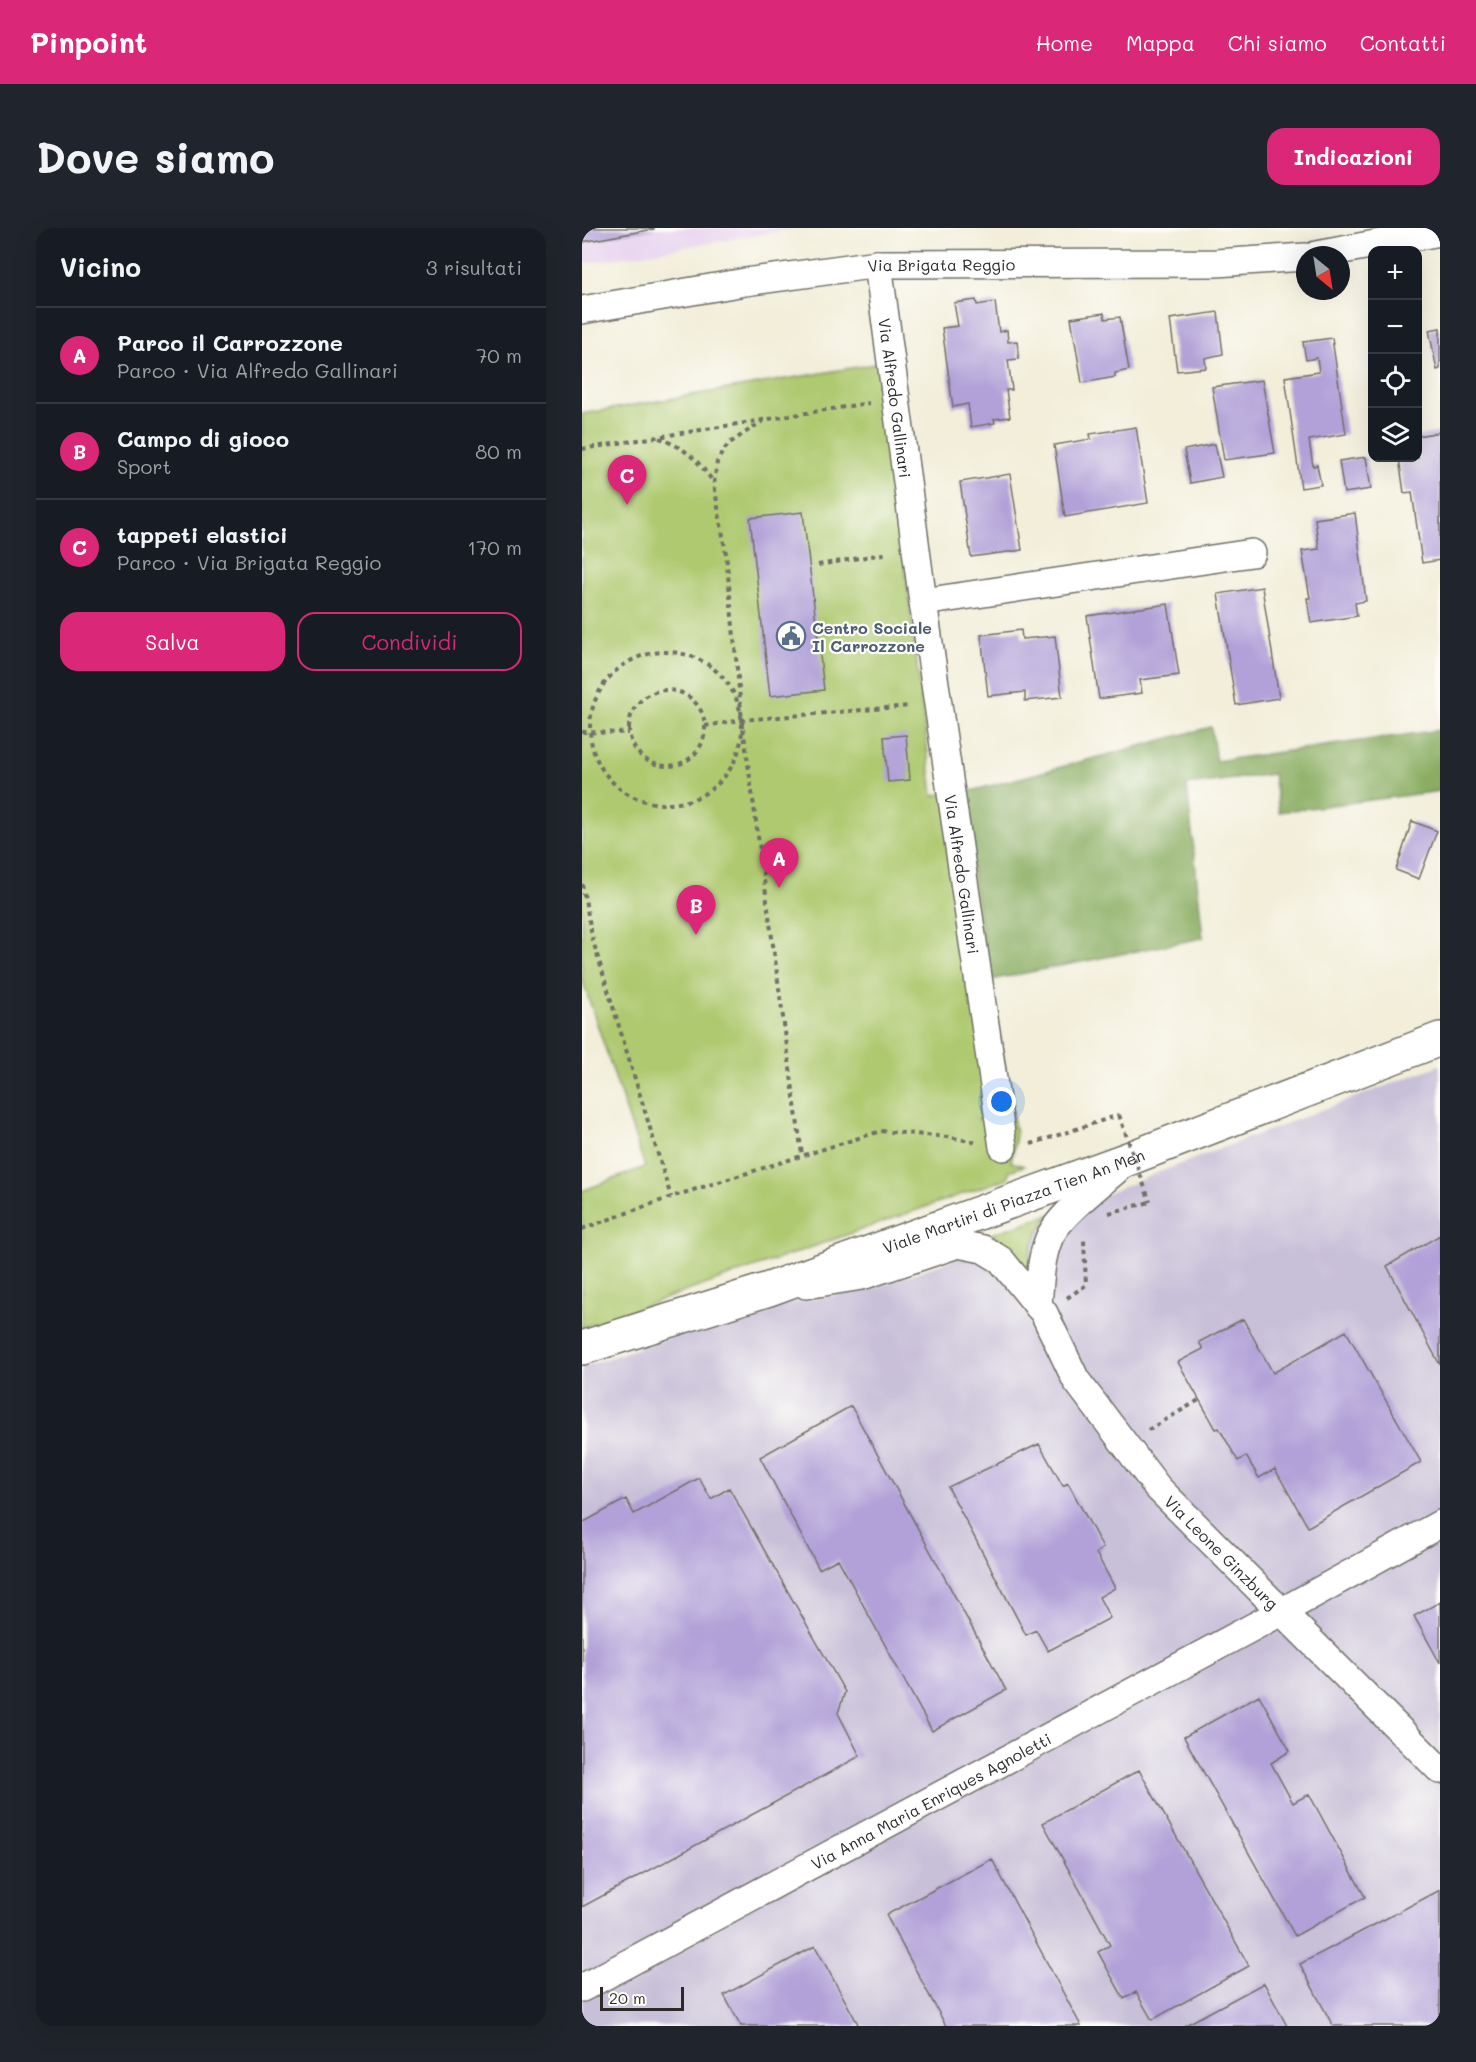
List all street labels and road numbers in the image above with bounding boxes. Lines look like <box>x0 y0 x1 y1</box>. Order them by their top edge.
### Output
street label: Via Brigata Reggio <box>866 253 1015 276</box>
street label: Via Alfredo Gallinari <box>875 317 917 479</box>
street label: Via Alfredo Gallinari <box>941 793 985 955</box>
street label: Viale Martiri di Piazza Tien An Men <box>880 1143 1147 1258</box>
street label: Via Leone Ginzburg <box>1160 1490 1283 1613</box>
street label: Via Anna Maria Enriques Agnoletti <box>807 1727 1054 1873</box>

